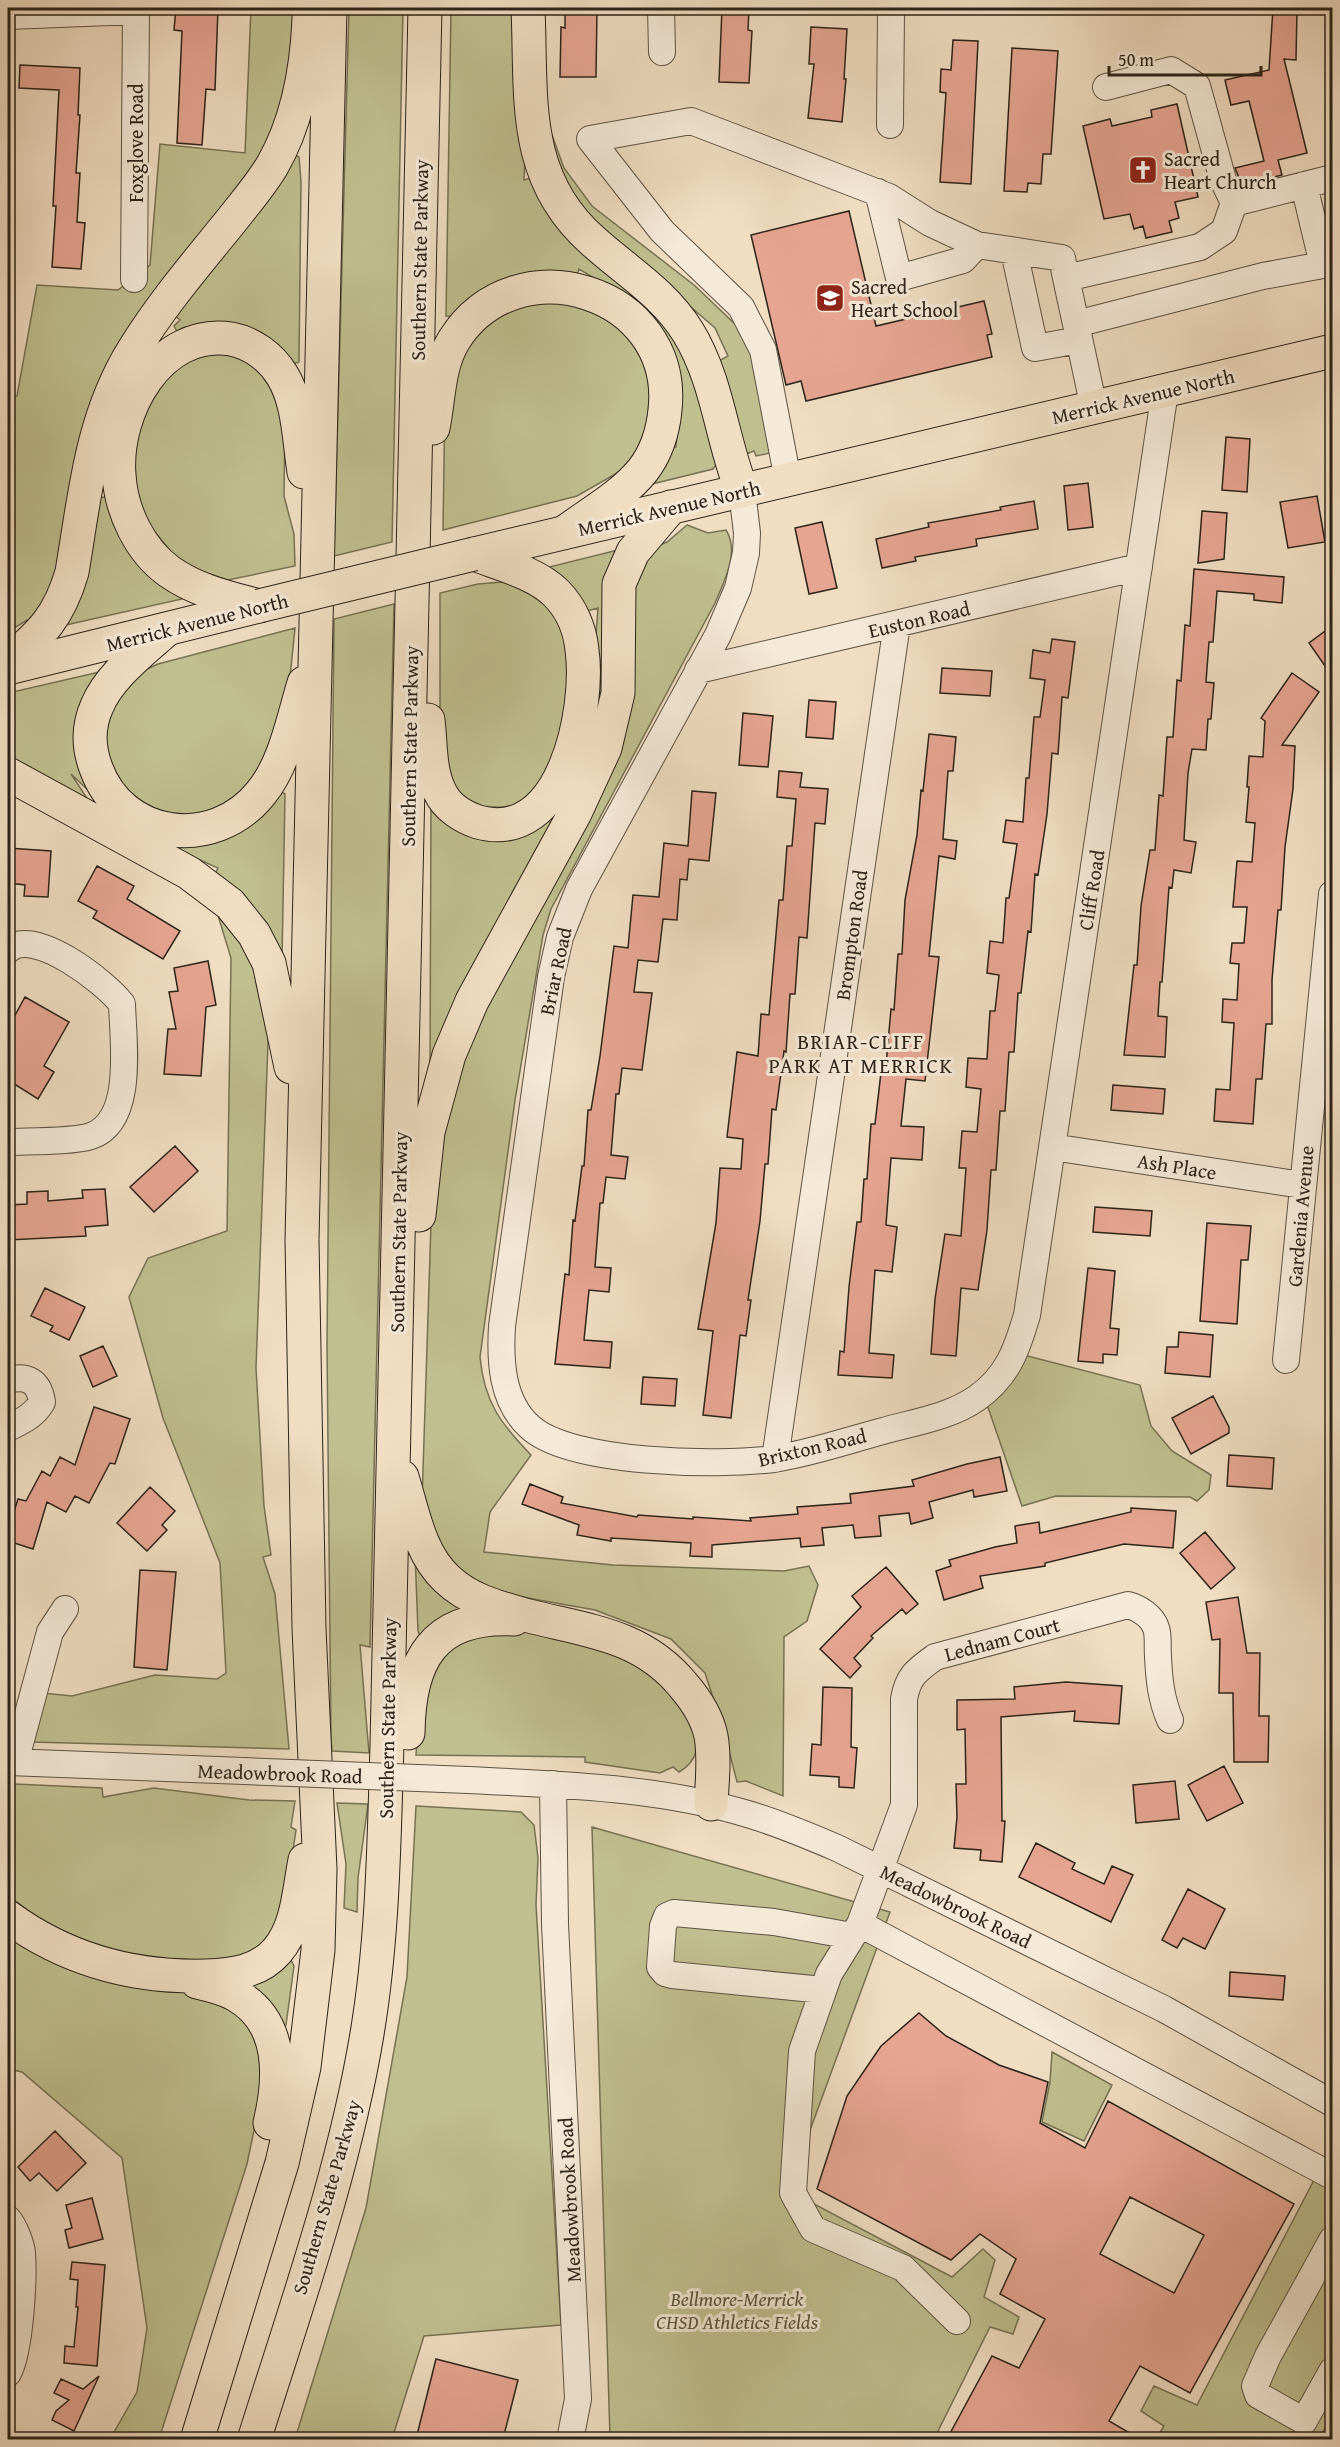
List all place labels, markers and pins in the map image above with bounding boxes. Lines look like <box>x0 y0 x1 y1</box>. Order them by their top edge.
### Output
place label: Sacred Heart Church <box>1164 144 1276 196</box>
church icon: Sacred Heart Church <box>1127 154 1159 186</box>
place label: Sacred Heart School <box>851 272 959 324</box>
school or university icon: Sacred Heart School <box>814 282 846 314</box>

